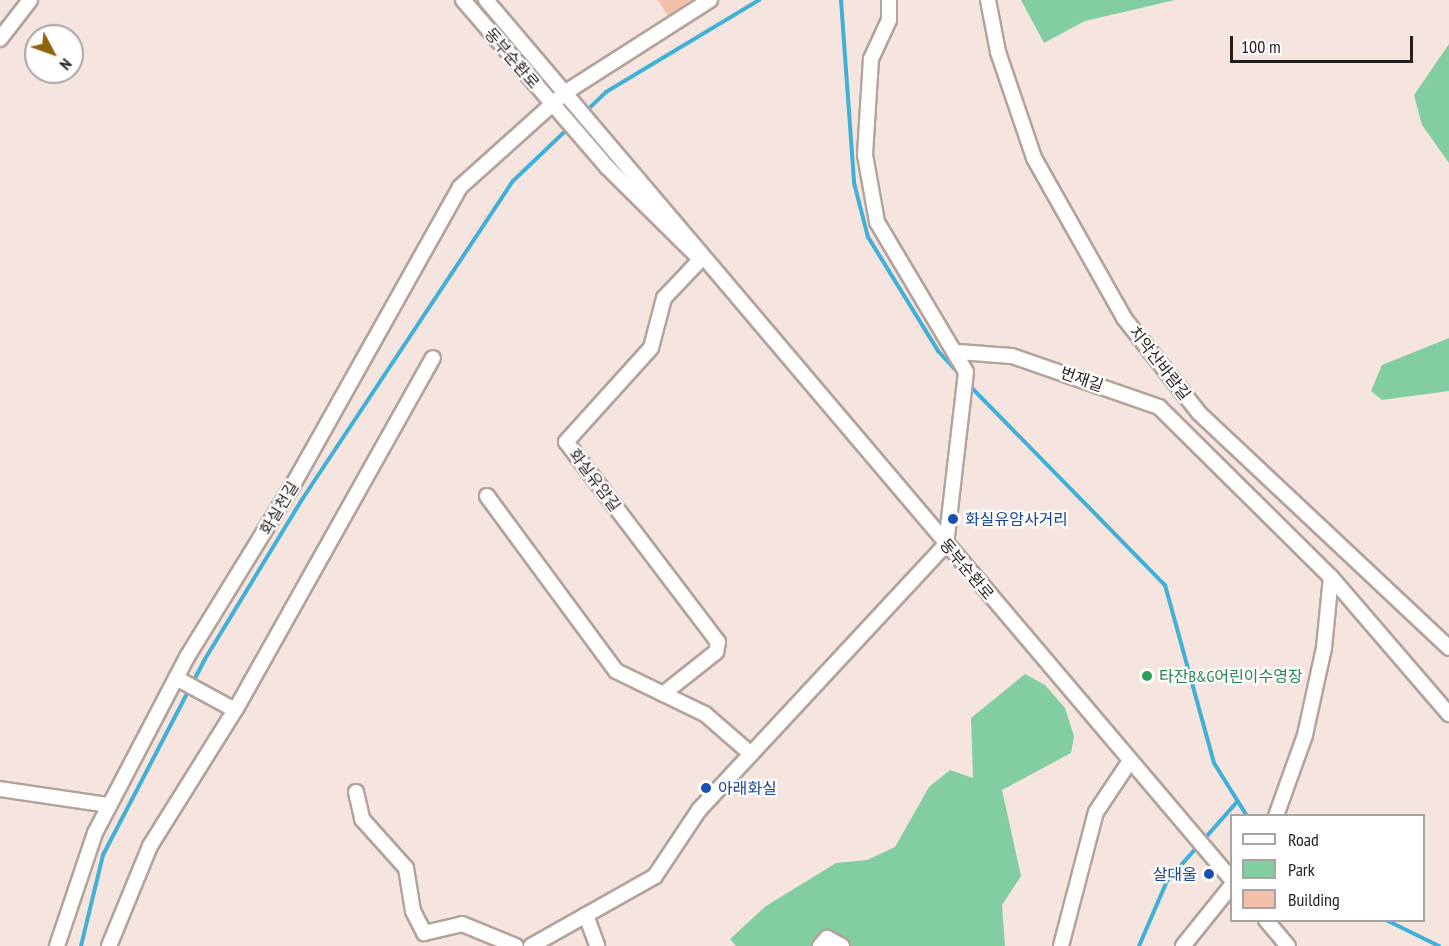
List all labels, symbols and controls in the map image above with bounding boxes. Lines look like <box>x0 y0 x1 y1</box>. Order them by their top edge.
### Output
north arrow <box>24 24 84 84</box>
street label: 동부순환로 <box>481 24 543 92</box>
scale bar <box>1233 24 1416 62</box>
text: 100 m <box>1241 35 1281 58</box>
text: N <box>56 55 76 74</box>
street label: 치악산바람길 <box>1125 322 1195 404</box>
street label: 번재길 <box>1058 363 1106 395</box>
street label: 화실유암길 <box>565 445 625 515</box>
street label: 화실천길 <box>256 478 302 538</box>
place label: 화실유암사거리 <box>965 509 1068 529</box>
marker: 화실유암사거리 <box>946 512 960 526</box>
street label: 동부순환로 <box>936 535 998 603</box>
place label: 타잔B&G어린이수영장 <box>1159 666 1303 686</box>
marker: 타잔B&G어린이수영장 <box>1140 669 1154 683</box>
place label: 아래화실 <box>718 778 777 798</box>
marker: 아래화실 <box>699 781 713 795</box>
legend <box>1230 814 1425 922</box>
text: Road <box>1288 828 1319 851</box>
text: Park <box>1288 858 1315 881</box>
place label: 살대울 <box>1153 864 1197 884</box>
marker: 살대울 <box>1202 867 1216 881</box>
text: Building <box>1288 888 1340 911</box>

